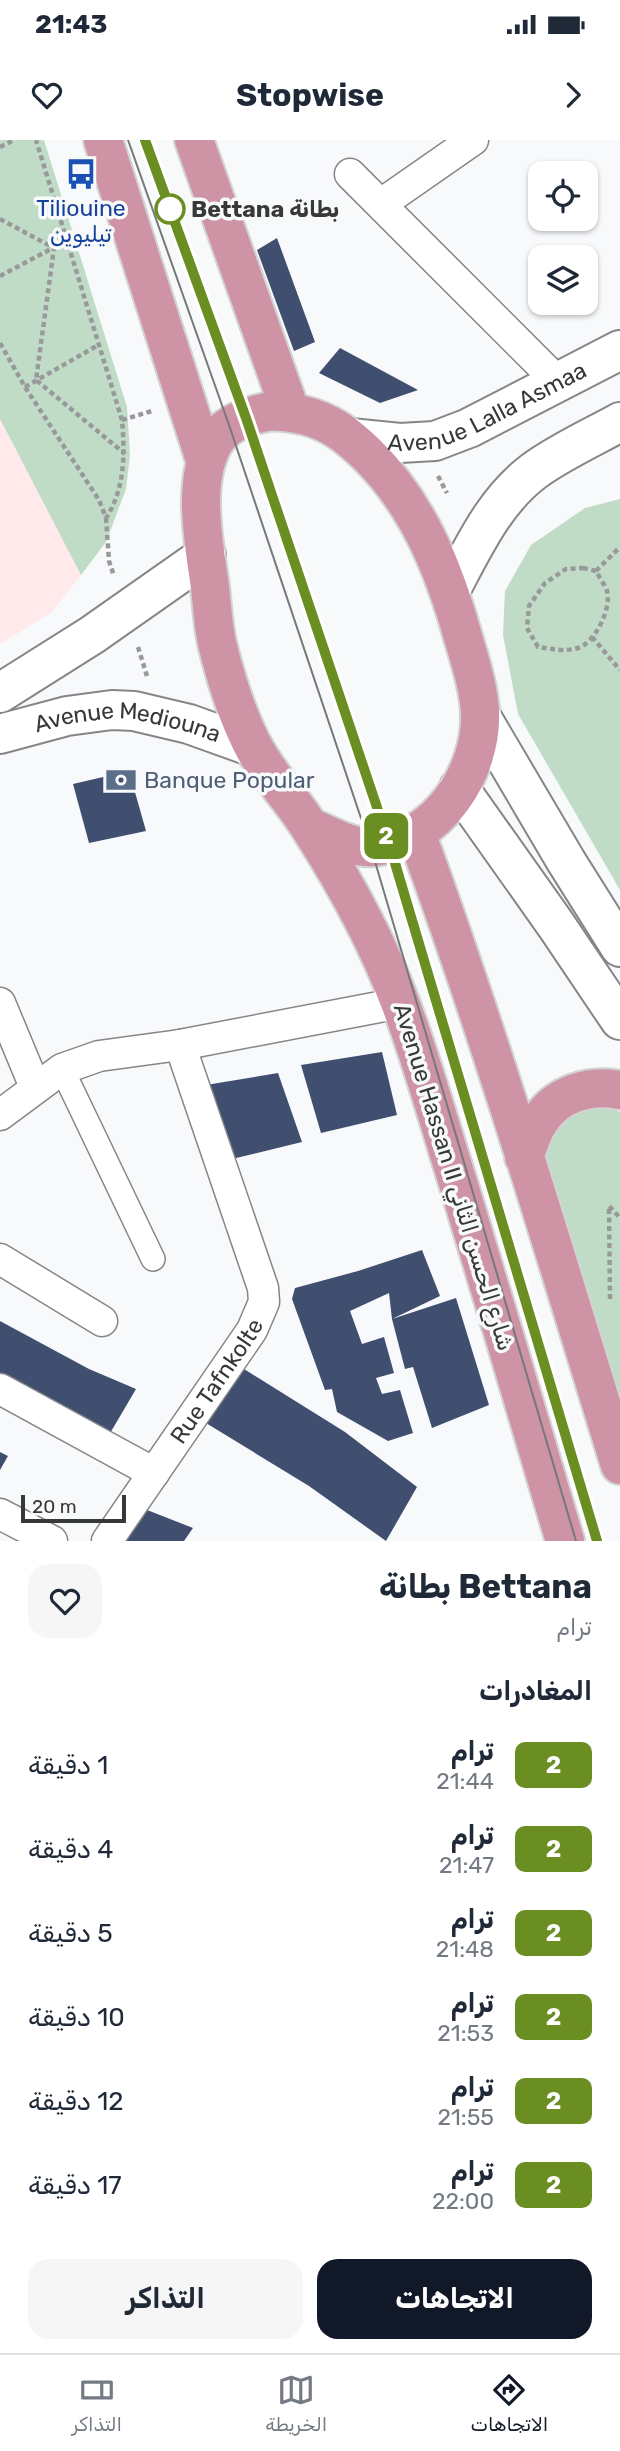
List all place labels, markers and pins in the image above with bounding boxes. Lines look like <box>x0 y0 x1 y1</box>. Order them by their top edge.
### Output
bus stop icon: Tiliouine تيليوين <box>64 157 98 191</box>
place label: Tiliouine تيليوين <box>36 194 126 248</box>
marker: Bettana بطانة <box>155 194 185 224</box>
place label: Bettana بطانة <box>191 195 339 223</box>
bank icon: Banque Popular <box>104 763 138 797</box>
place label: Banque Popular <box>144 766 315 794</box>

